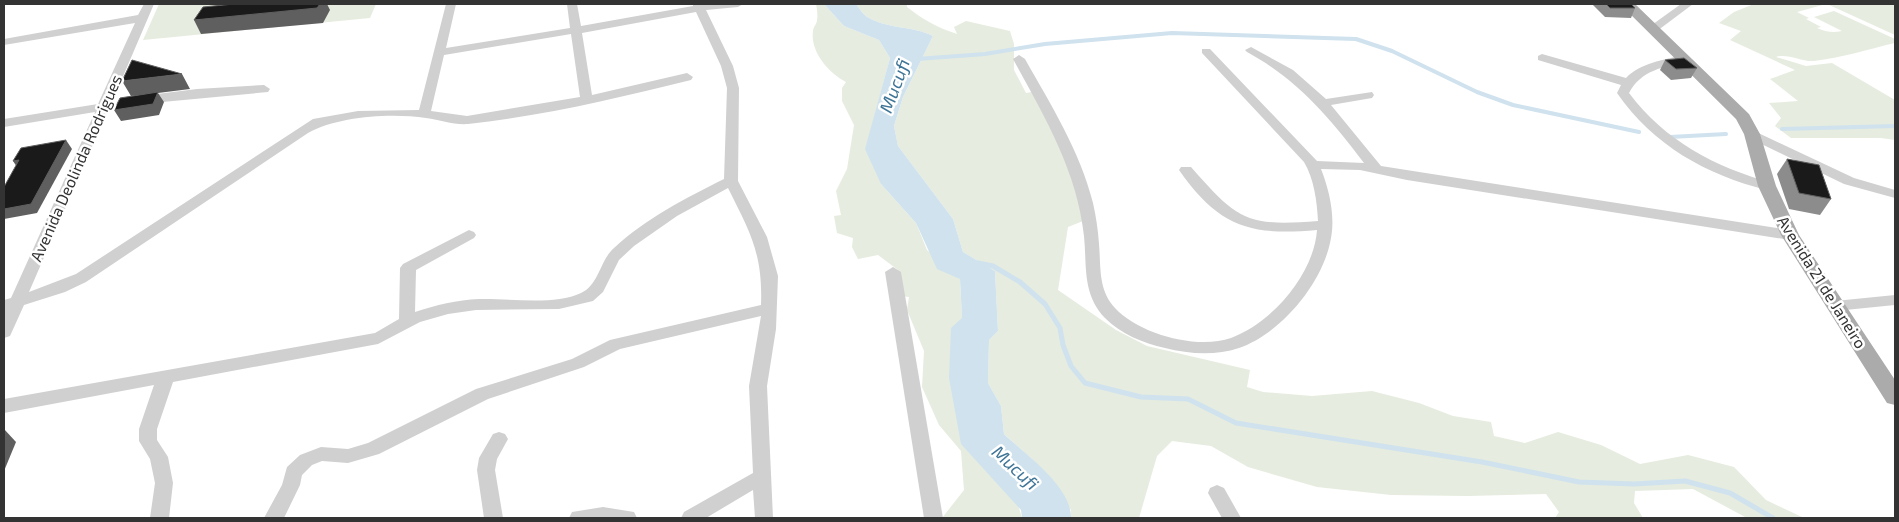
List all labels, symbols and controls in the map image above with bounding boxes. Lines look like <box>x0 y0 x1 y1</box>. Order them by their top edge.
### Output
water label: Mucufi <box>874 56 914 116</box>
street label: Avenida Deolinda Rodrigues <box>26 71 125 264</box>
street label: Avenida 21 de Janeiro <box>1774 212 1871 352</box>
water label: Mucufi <box>988 440 1044 494</box>

